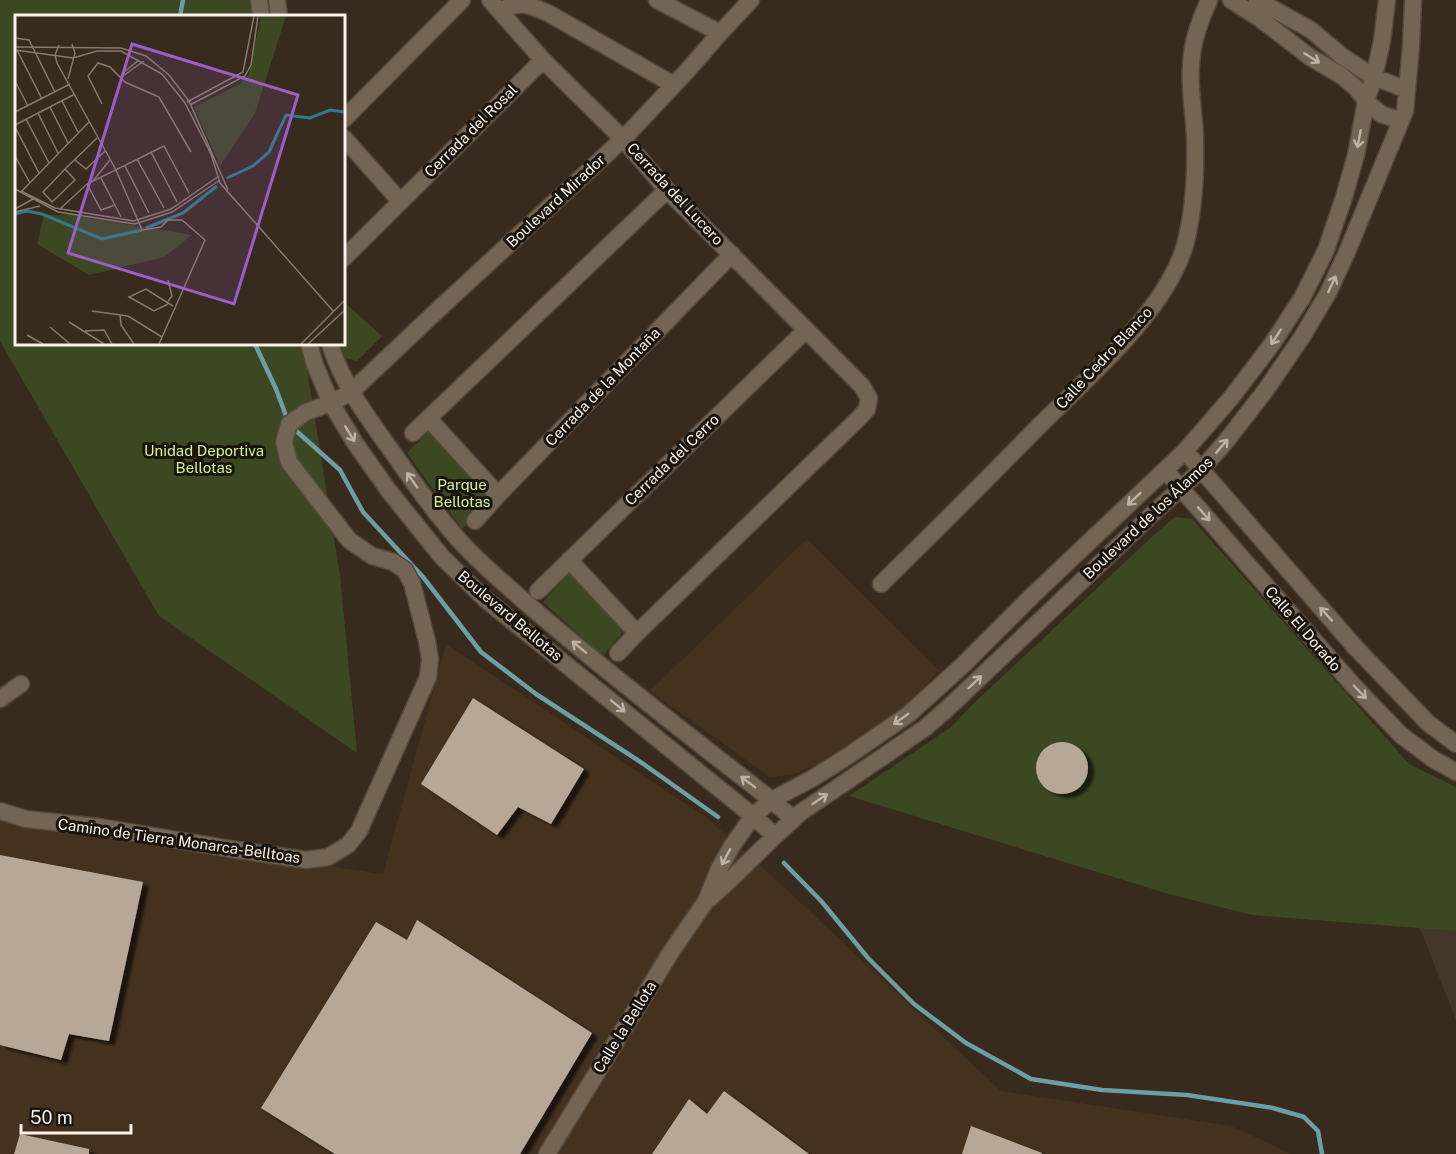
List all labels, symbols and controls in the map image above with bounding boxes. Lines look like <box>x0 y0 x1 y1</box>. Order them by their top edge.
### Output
inset map <box>15 15 345 345</box>
one-way arrow <box>1303 53 1320 65</box>
street label: Cerrada del Rosal <box>421 81 520 180</box>
one-way arrow <box>1353 129 1364 149</box>
street label: Cerrada del Lucero <box>624 139 727 248</box>
street label: Boulevard Mirador <box>503 151 608 251</box>
one-way arrow <box>1326 276 1338 294</box>
street label: Calle Cedro Blanco <box>1052 303 1155 412</box>
street label: Cerrada de la Montaña <box>542 324 664 449</box>
one-way arrow <box>1270 329 1283 346</box>
street label: Cerrada del Cerro <box>621 411 722 509</box>
one-way arrow <box>344 426 357 443</box>
one-way arrow <box>1216 438 1229 454</box>
park label: Unidad Deportiva Bellotas <box>144 442 264 476</box>
street label: Boulevard de los Álamos <box>1079 453 1216 582</box>
one-way arrow <box>406 473 418 489</box>
park label: Parque Bellotas <box>434 476 490 510</box>
one-way arrow <box>1127 492 1142 506</box>
one-way arrow <box>1197 506 1211 521</box>
street label: Boulevard Bellotas <box>455 567 566 664</box>
street label: Calle El Dorado <box>1262 583 1345 674</box>
one-way arrow <box>1319 607 1333 622</box>
one-way arrow <box>571 641 587 654</box>
one-way arrow <box>968 675 983 689</box>
one-way arrow <box>1352 685 1367 700</box>
one-way arrow <box>609 700 625 713</box>
one-way arrow <box>893 713 909 725</box>
one-way arrow <box>741 775 757 788</box>
one-way arrow <box>812 793 828 805</box>
street label: Camino de Tierra Monarca-Belltoas <box>57 815 301 866</box>
one-way arrow <box>720 847 731 865</box>
street label: Calle la Bellota <box>590 978 660 1076</box>
scale bar <box>21 1097 130 1135</box>
text: 50 m <box>30 1107 73 1128</box>

